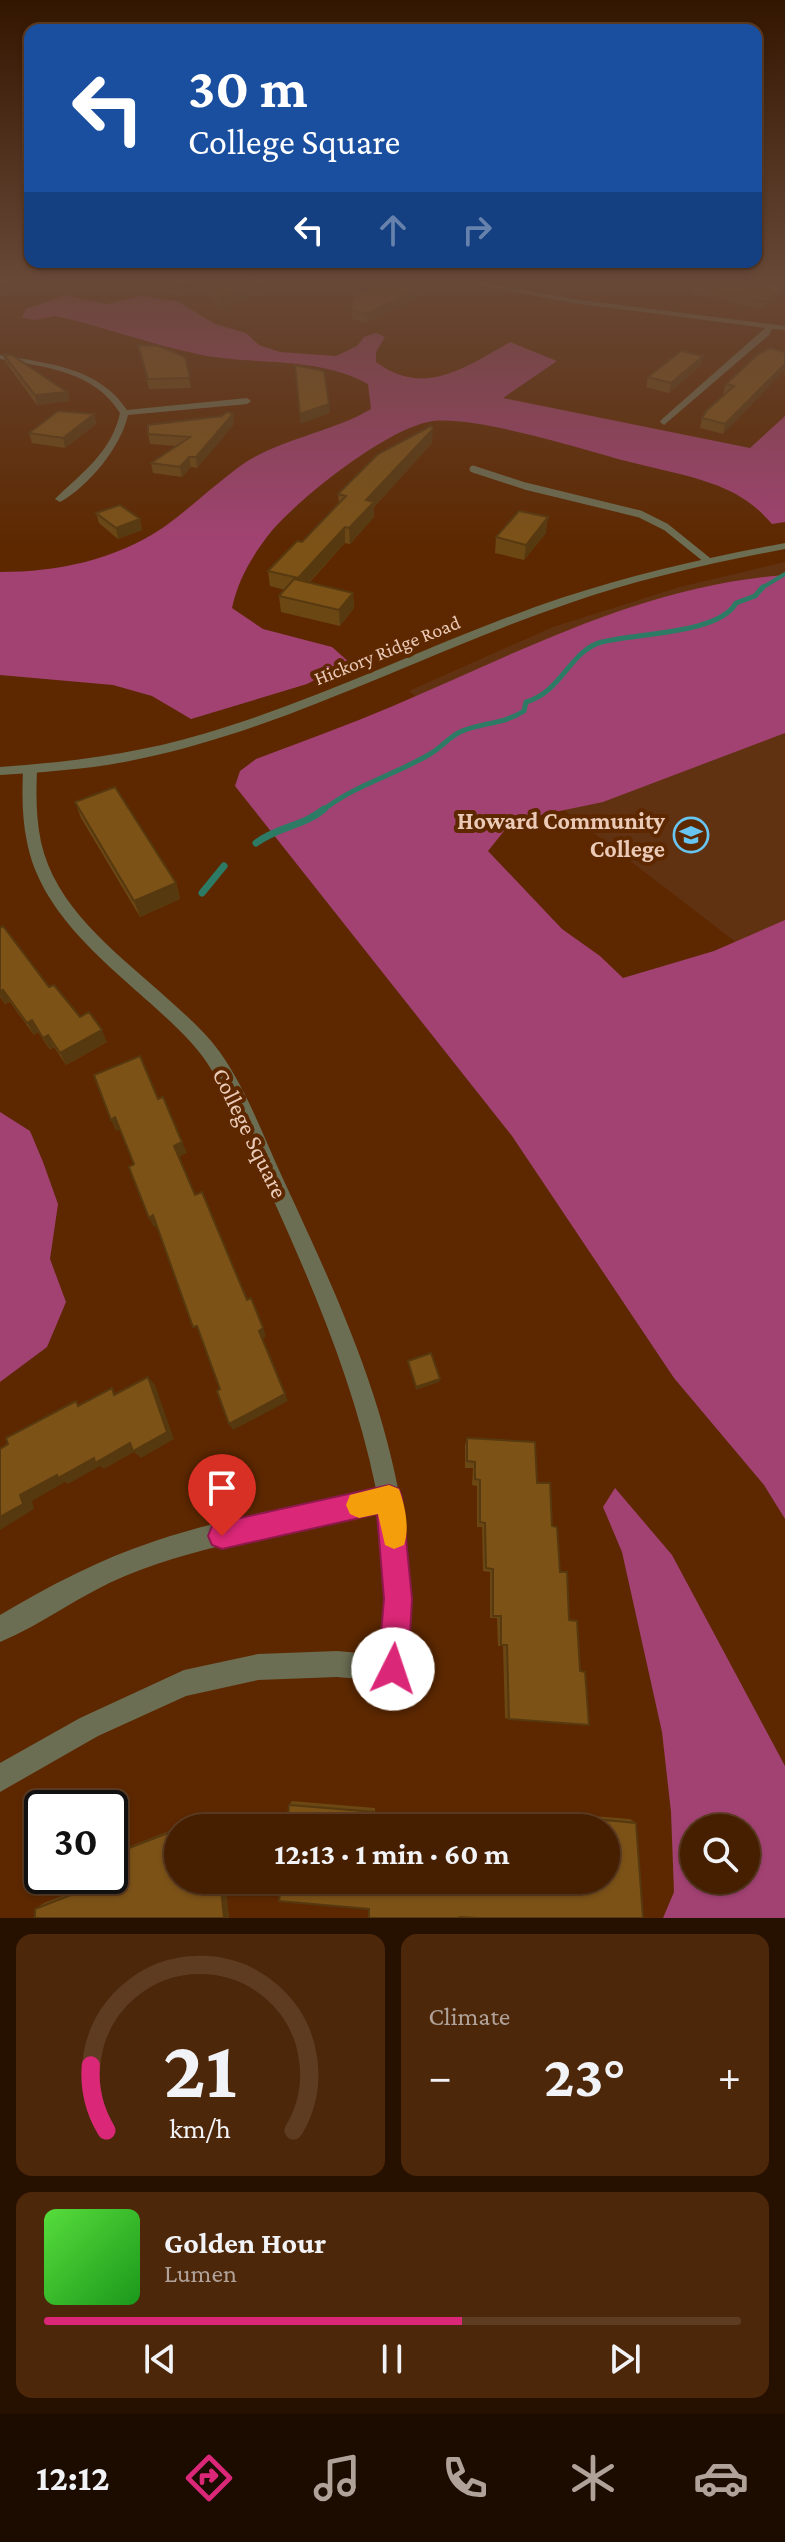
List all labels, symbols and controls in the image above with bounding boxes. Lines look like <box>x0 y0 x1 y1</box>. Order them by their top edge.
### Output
icon: left <box>56 56 160 160</box>
text: 30 m <box>188 57 308 119</box>
text: College Square <box>188 122 400 162</box>
icon: left <box>287 208 331 252</box>
icon: ahead <box>371 208 415 252</box>
icon: right <box>455 208 499 252</box>
street label: Hickory Ridge Road <box>311 610 464 690</box>
place label: Howard Community College <box>457 807 665 862</box>
school or university icon: Howard Community College <box>672 816 710 854</box>
street label: College Square <box>207 1063 294 1202</box>
pin <box>188 1454 256 1536</box>
icon: arrive <box>200 1466 244 1510</box>
position arrow <box>351 1627 435 1711</box>
speed limit sign: 30 <box>24 1790 128 1894</box>
map controls <box>680 1814 760 1894</box>
button: search <box>680 1814 760 1894</box>
text: 12:13 · 1 min · 60 m <box>274 1837 510 1870</box>
text: Climate <box>429 2002 510 2031</box>
text: 21 <box>163 2022 237 2115</box>
text: 23° <box>544 2042 626 2109</box>
text: − <box>429 2052 452 2100</box>
text: + <box>718 2052 741 2100</box>
text: km/h <box>169 2112 231 2144</box>
text: Golden Hour <box>164 2226 326 2259</box>
text: Lumen <box>164 2259 237 2288</box>
icon: previous <box>138 2337 182 2381</box>
icon: pause <box>370 2337 414 2381</box>
icon: next <box>603 2337 647 2381</box>
icon: directions <box>181 2450 237 2506</box>
icon: music <box>309 2450 365 2506</box>
icon: phone <box>437 2450 493 2506</box>
icon: climate <box>565 2450 621 2506</box>
icon: car <box>693 2450 749 2506</box>
text: 12:12 <box>36 2458 110 2498</box>

